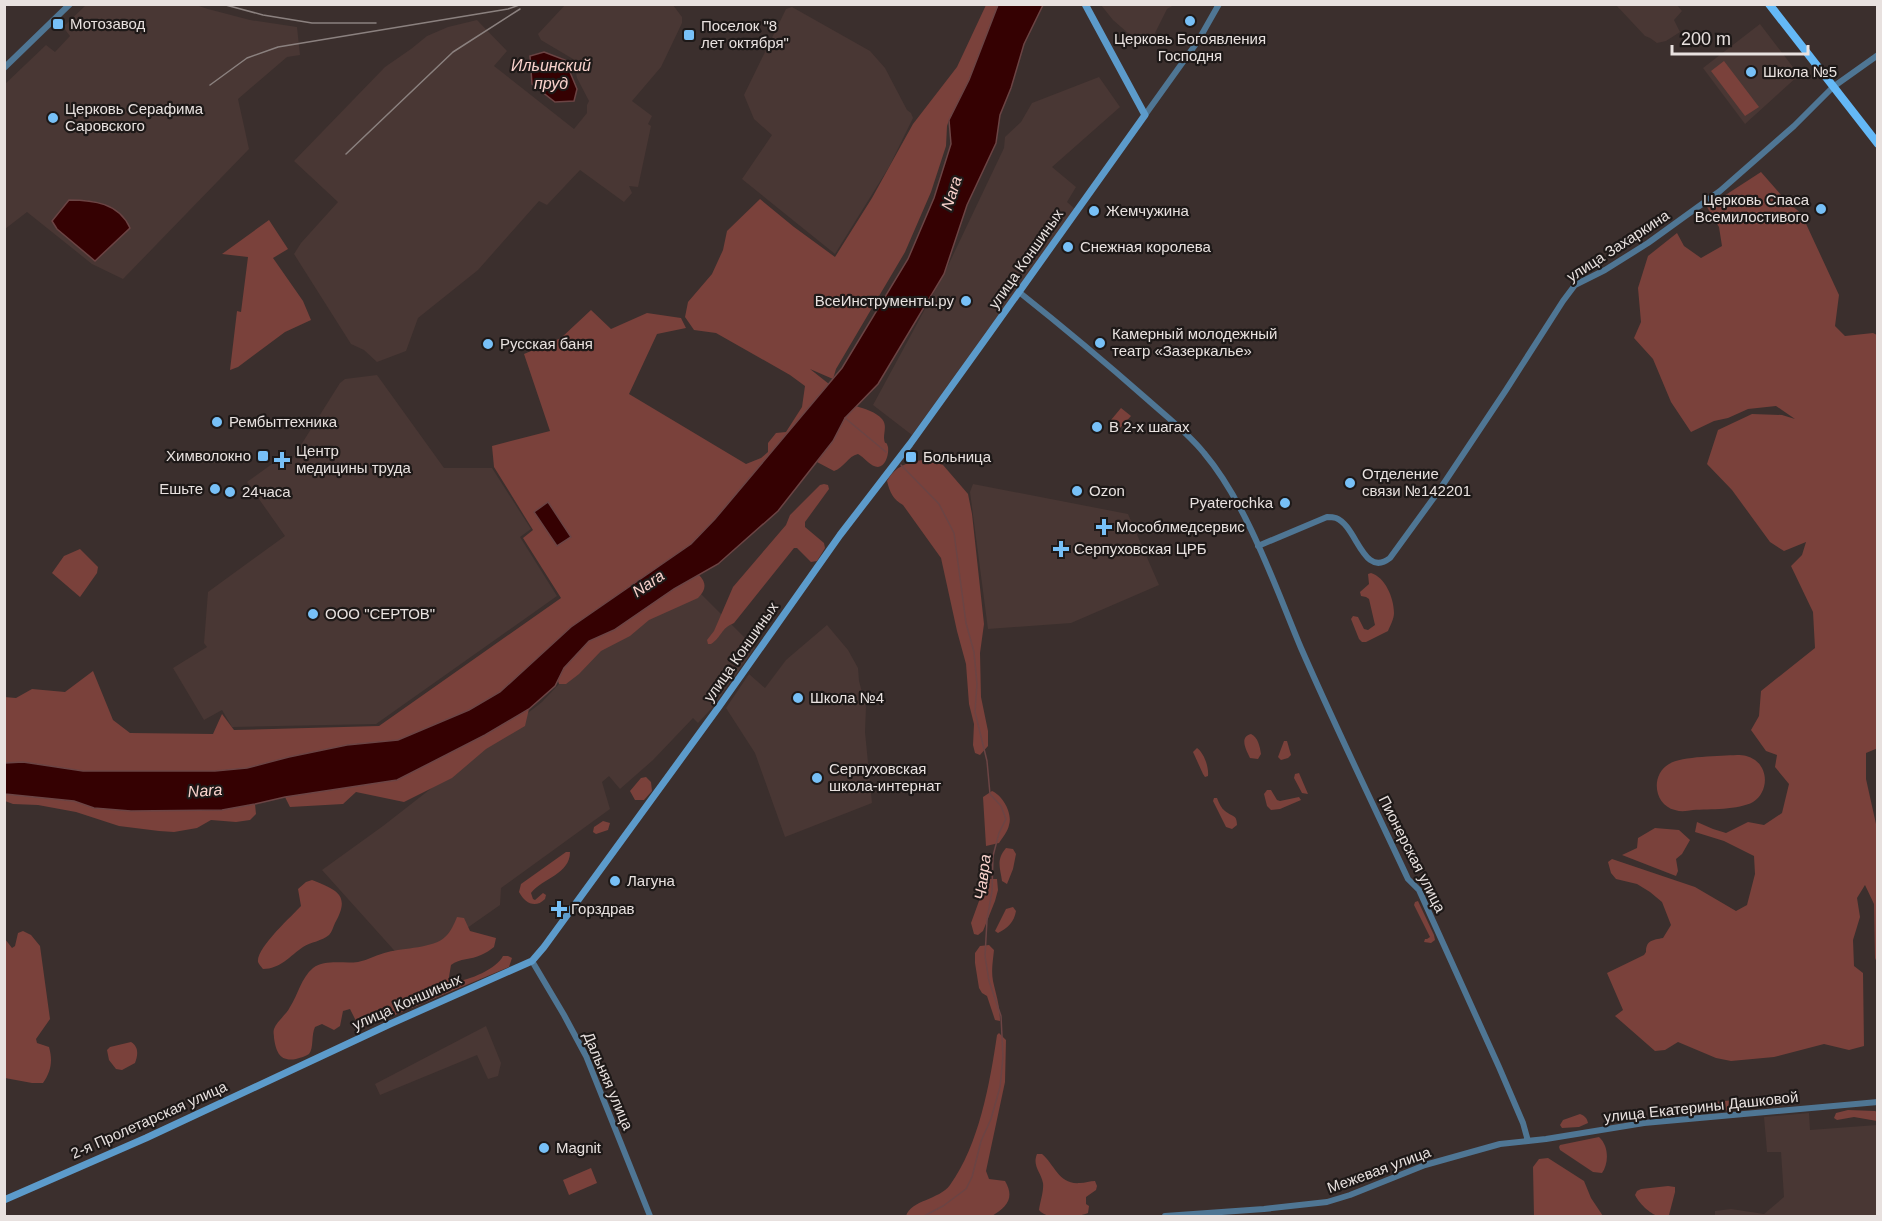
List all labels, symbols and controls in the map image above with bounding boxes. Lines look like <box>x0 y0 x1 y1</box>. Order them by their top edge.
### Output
marker: Церковь Богоявления Господня <box>1183 14 1197 28</box>
place label: Мотозавод <box>70 15 146 32</box>
marker: Мотозавод <box>51 17 65 31</box>
place label: Поселок "8 лет октября" <box>701 17 789 51</box>
scale bar <box>1672 18 1808 56</box>
marker: Поселок "8 лет октября" <box>682 28 696 42</box>
text: 200 m <box>1681 29 1731 49</box>
place label: Церковь Богоявления Господня <box>1114 30 1266 64</box>
water label: Ильинский пруд <box>511 57 591 92</box>
place label: Школа №5 <box>1763 63 1837 80</box>
marker: Школа №5 <box>1744 65 1758 79</box>
place label: Церковь Серафима Саровского <box>65 100 204 134</box>
marker: Церковь Серафима Саровского <box>46 111 60 125</box>
water label: Nara <box>938 174 965 212</box>
place label: Церковь Спаса Всемилостивого <box>1695 191 1810 225</box>
place label: Жемчужина <box>1106 202 1190 219</box>
marker: Церковь Спаса Всемилостивого <box>1814 202 1828 216</box>
marker: Жемчужина <box>1087 204 1101 218</box>
street label: улица Коншиных <box>985 205 1067 312</box>
street label: улица Захаркина <box>1563 206 1673 285</box>
place label: Снежная королева <box>1080 238 1212 255</box>
marker: Снежная королева <box>1061 240 1075 254</box>
place label: ВсеИнструменты.ру <box>815 292 955 309</box>
marker: ВсеИнструменты.ру <box>959 294 973 308</box>
place label: Камерный молодежный театр «Зазеркалье» <box>1112 325 1277 359</box>
place label: Русская баня <box>500 335 593 352</box>
marker: Камерный молодежный театр «Зазеркалье» <box>1093 336 1107 350</box>
marker: Русская баня <box>481 337 495 351</box>
place label: Рембыттехника <box>229 413 338 430</box>
marker: Рембыттехника <box>210 415 224 429</box>
place label: В 2-х шагах <box>1109 418 1190 435</box>
marker: В 2-х шагах <box>1090 420 1104 434</box>
place label: Центр медицины труда <box>296 442 411 476</box>
place label: Химволокно <box>166 447 251 464</box>
place label: Больница <box>923 448 992 465</box>
marker: Химволокно <box>256 449 270 463</box>
marker: Больница <box>904 450 918 464</box>
marker: Центр медицины труда <box>273 451 291 469</box>
place label: Отделение связи №142201 <box>1362 465 1471 499</box>
marker: Отделение связи №142201 <box>1343 476 1357 490</box>
place label: Ешьте <box>159 480 203 497</box>
marker: Ешьте <box>208 482 222 496</box>
place label: Ozon <box>1089 482 1125 499</box>
place label: 24часа <box>242 483 291 500</box>
marker: Ozon <box>1070 484 1084 498</box>
marker: 24часа <box>223 485 237 499</box>
place label: Pyaterochka <box>1190 494 1274 511</box>
marker: Pyaterochka <box>1278 496 1292 510</box>
place label: Мособлмедсервис <box>1116 518 1245 535</box>
marker: Мособлмедсервис <box>1097 520 1111 534</box>
marker: Серпуховская ЦРБ <box>1052 540 1070 558</box>
place label: Серпуховская ЦРБ <box>1074 540 1207 557</box>
water label: Nara <box>629 567 667 600</box>
street label: улица Коншиных <box>700 598 782 705</box>
place label: ООО "СЕРТОВ" <box>325 605 435 622</box>
marker: ООО "СЕРТОВ" <box>306 607 320 621</box>
place label: Школа №4 <box>810 689 884 706</box>
marker: Школа №4 <box>791 691 805 705</box>
place label: Серпуховская школа-интернат <box>829 760 941 794</box>
marker: Серпуховская школа-интернат <box>810 771 824 785</box>
water label: Nara <box>187 781 223 800</box>
street label: Пионерская улица <box>1376 793 1450 916</box>
water label: Чавра <box>971 853 994 901</box>
place label: Лагуна <box>627 872 675 889</box>
marker: Лагуна <box>608 874 622 888</box>
place label: Горздрав <box>571 900 635 917</box>
marker: Горздрав <box>552 902 566 916</box>
street label: улица Коншиных <box>350 970 464 1033</box>
street label: Дальняя улица <box>580 1029 637 1133</box>
street label: 2-я Пролетарская улица <box>68 1077 230 1162</box>
street label: улица Екатерины Дашковой <box>1603 1088 1799 1125</box>
place label: Magnit <box>556 1139 602 1156</box>
marker: Magnit <box>537 1141 551 1155</box>
street label: Межевая улица <box>1325 1143 1434 1196</box>

